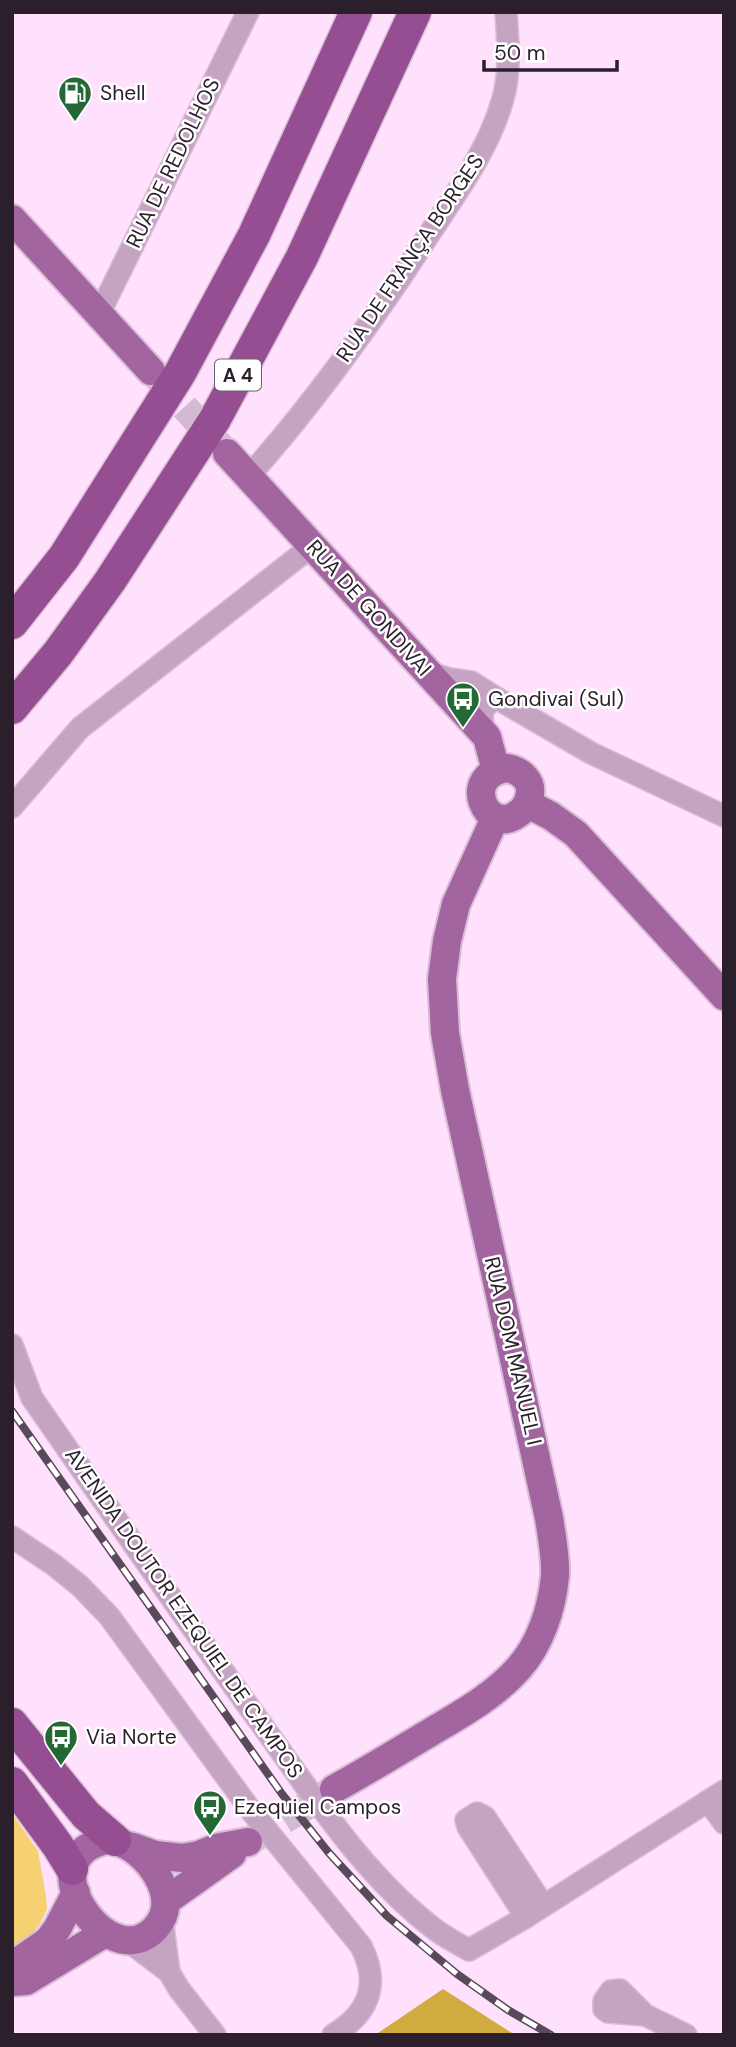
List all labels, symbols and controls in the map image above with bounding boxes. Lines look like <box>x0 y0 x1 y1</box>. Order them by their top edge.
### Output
scale bar <box>484 28 617 72</box>
text: 50 m <box>494 39 545 67</box>
street label: RUA DE REDOLHOS <box>120 73 226 253</box>
fuel station icon: Shell <box>56 74 94 123</box>
place label: Shell <box>100 79 146 107</box>
street label: RUA DE FRANÇA BORGES <box>330 149 490 367</box>
road number: A 4 <box>215 360 261 390</box>
street label: RUA DE GONDIVAI <box>300 534 438 682</box>
bus stop icon: Gondivai (Sul) <box>444 680 482 729</box>
place label: Gondivai (Sul) <box>488 685 624 713</box>
street label: RUA DOM MANUEL I <box>478 1254 548 1448</box>
street label: AVENIDA DOUTOR EZEQUIEL DE CAMPOS <box>59 1442 309 1784</box>
bus stop icon: Via Norte <box>42 1718 80 1767</box>
place label: Via Norte <box>86 1723 177 1751</box>
bus stop icon: Ezequiel Campos <box>191 1788 229 1837</box>
place label: Ezequiel Campos <box>234 1793 401 1821</box>

